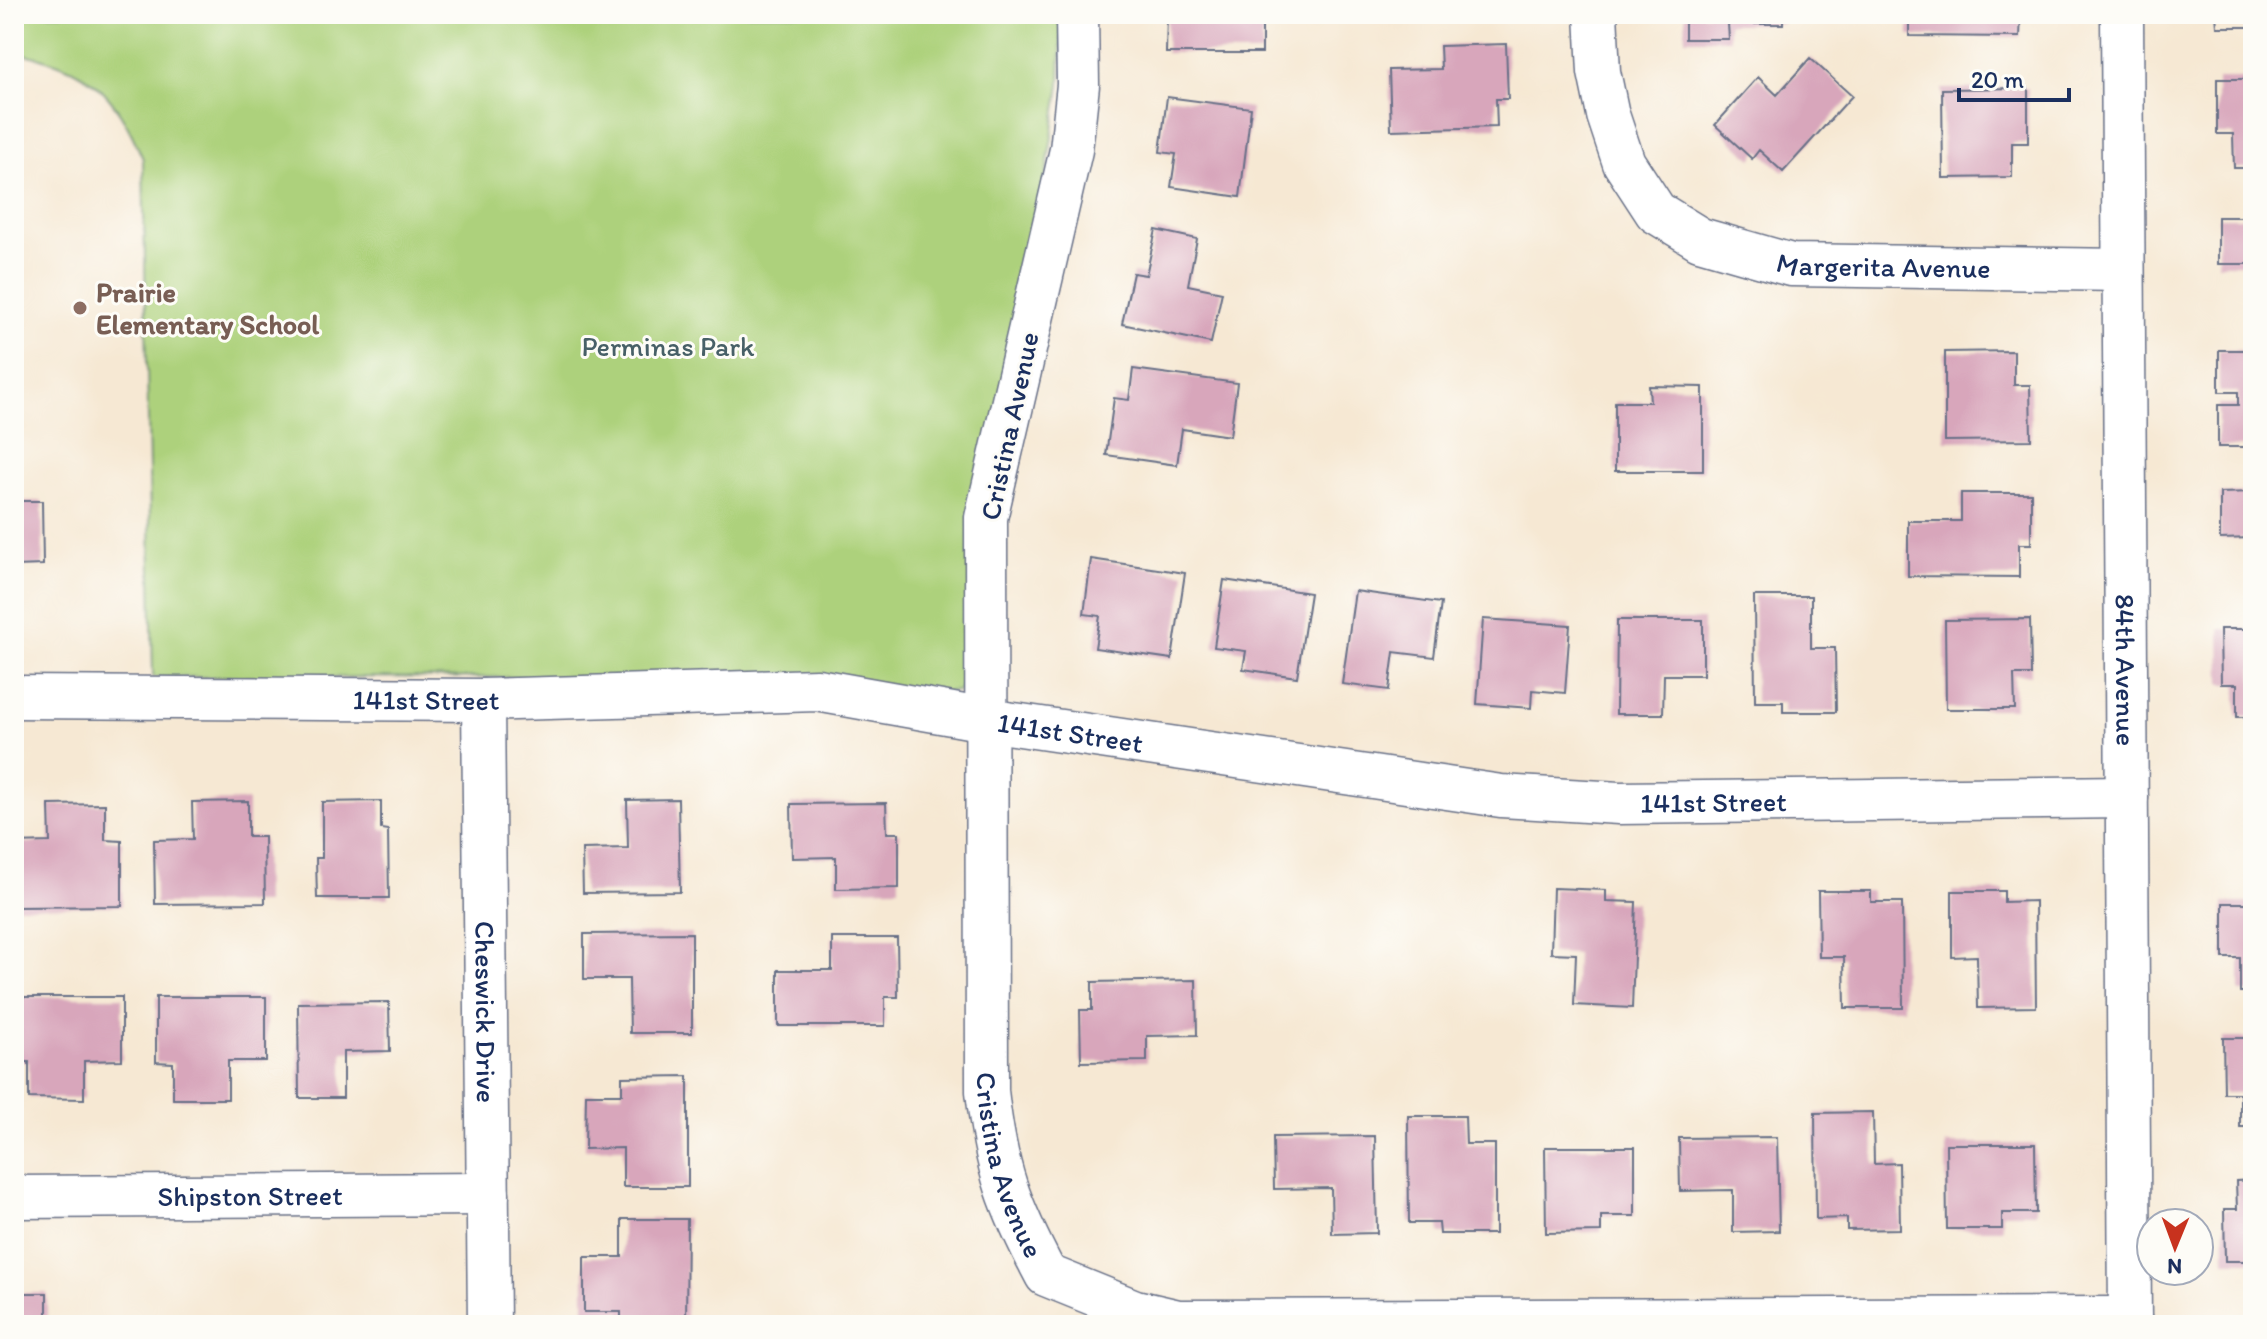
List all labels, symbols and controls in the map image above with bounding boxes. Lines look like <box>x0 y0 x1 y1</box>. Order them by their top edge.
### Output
scale bar <box>1959 52 2069 102</box>
text: 20 m <box>1971 65 2024 94</box>
street label: Margerita Avenue <box>1772 245 1991 285</box>
place label: Prairie Elementary School <box>96 275 319 341</box>
marker: Prairie Elementary School <box>71 299 89 317</box>
park label: Perminas Park <box>581 329 755 363</box>
street label: Cristina Avenue <box>972 329 1046 523</box>
street label: 84th Avenue <box>2109 594 2143 746</box>
street label: 141st Street <box>353 682 500 717</box>
street label: 141st Street <box>995 705 1145 760</box>
street label: 141st Street <box>1640 784 1787 820</box>
street label: Cheswick Drive <box>468 921 504 1103</box>
street label: Cristina Avenue <box>970 1072 1051 1263</box>
street label: Shipston Street <box>157 1178 343 1213</box>
north arrow <box>2135 1207 2215 1287</box>
text: N <box>2167 1253 2182 1280</box>

